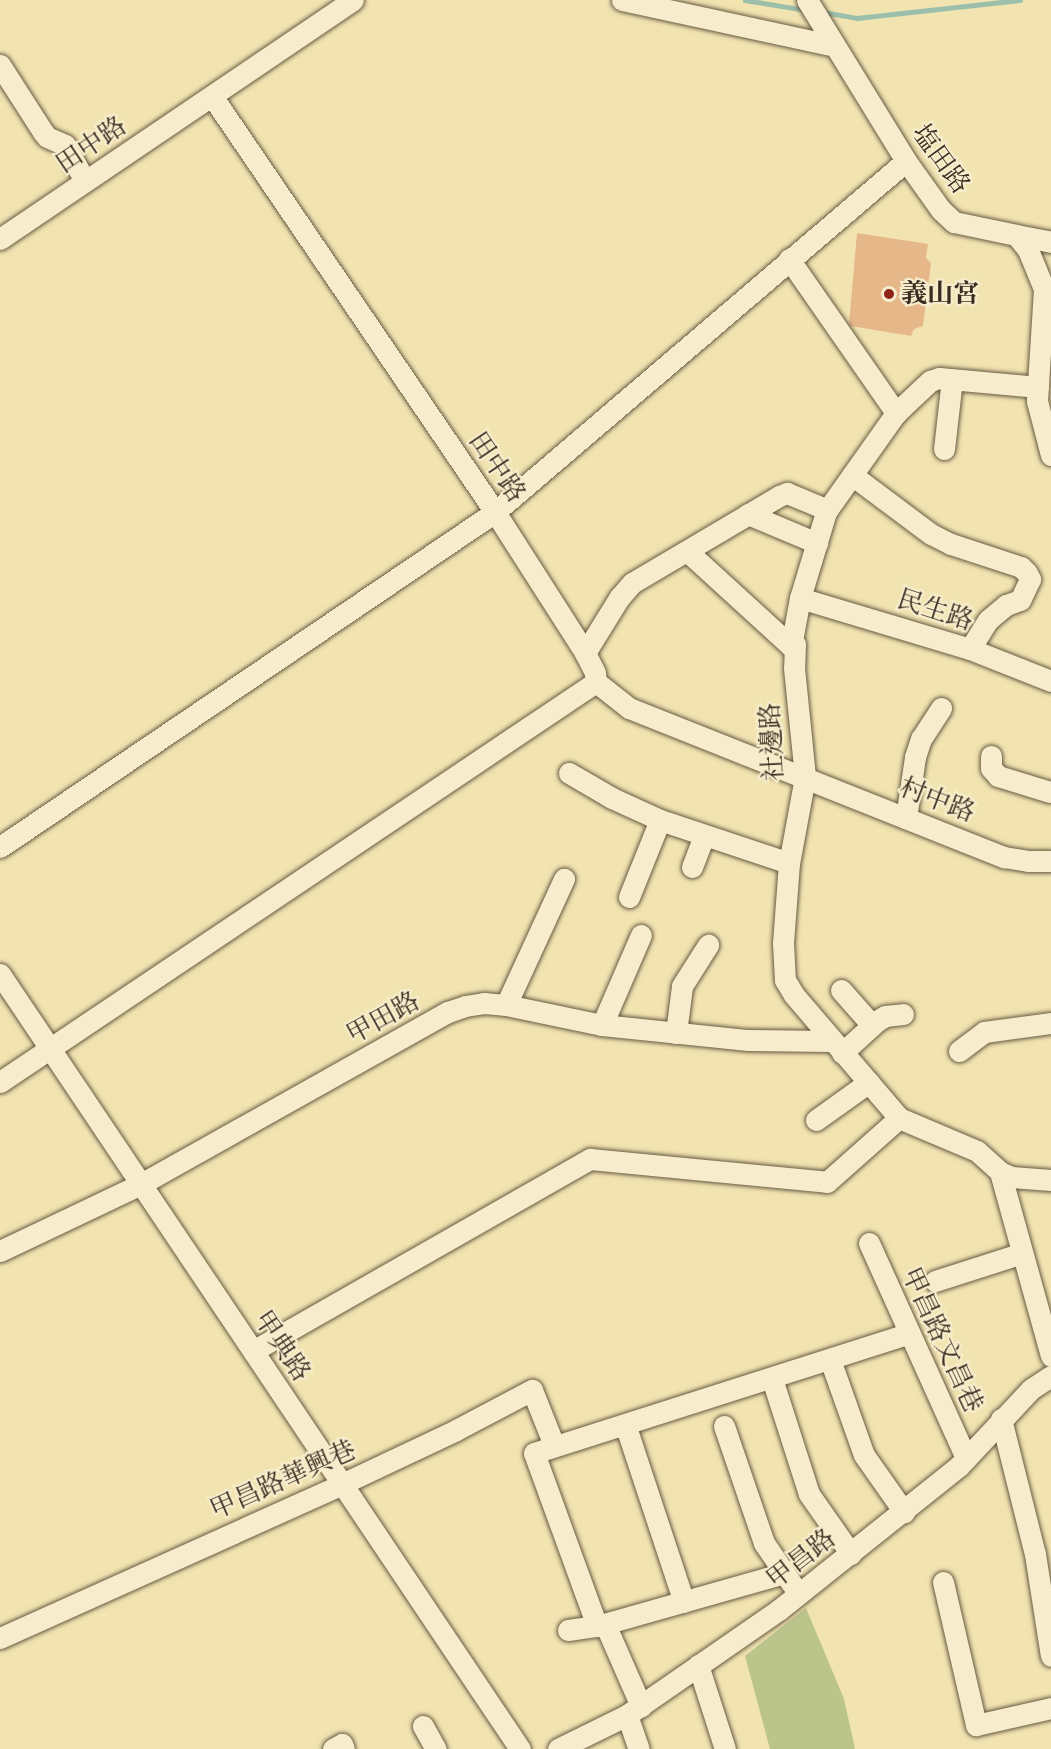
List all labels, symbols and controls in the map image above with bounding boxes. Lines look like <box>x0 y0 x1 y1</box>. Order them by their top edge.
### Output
street label: 田中路 <box>50 110 132 180</box>
street label: 塩田路 <box>905 118 977 200</box>
place label: 義山宮 <box>901 278 979 310</box>
marker: 義山宮 <box>882 287 896 301</box>
street label: 田中路 <box>462 426 532 508</box>
street label: 民生路 <box>893 583 977 637</box>
street label: 社邊路 <box>754 702 790 782</box>
street label: 村中路 <box>895 771 979 829</box>
street label: 甲田路 <box>341 985 425 1051</box>
street label: 甲昌路文昌巷 <box>895 1263 989 1417</box>
street label: 甲典路 <box>247 1305 317 1387</box>
street label: 甲昌路華興巷 <box>205 1434 361 1526</box>
street label: 甲昌路 <box>761 1523 841 1595</box>

